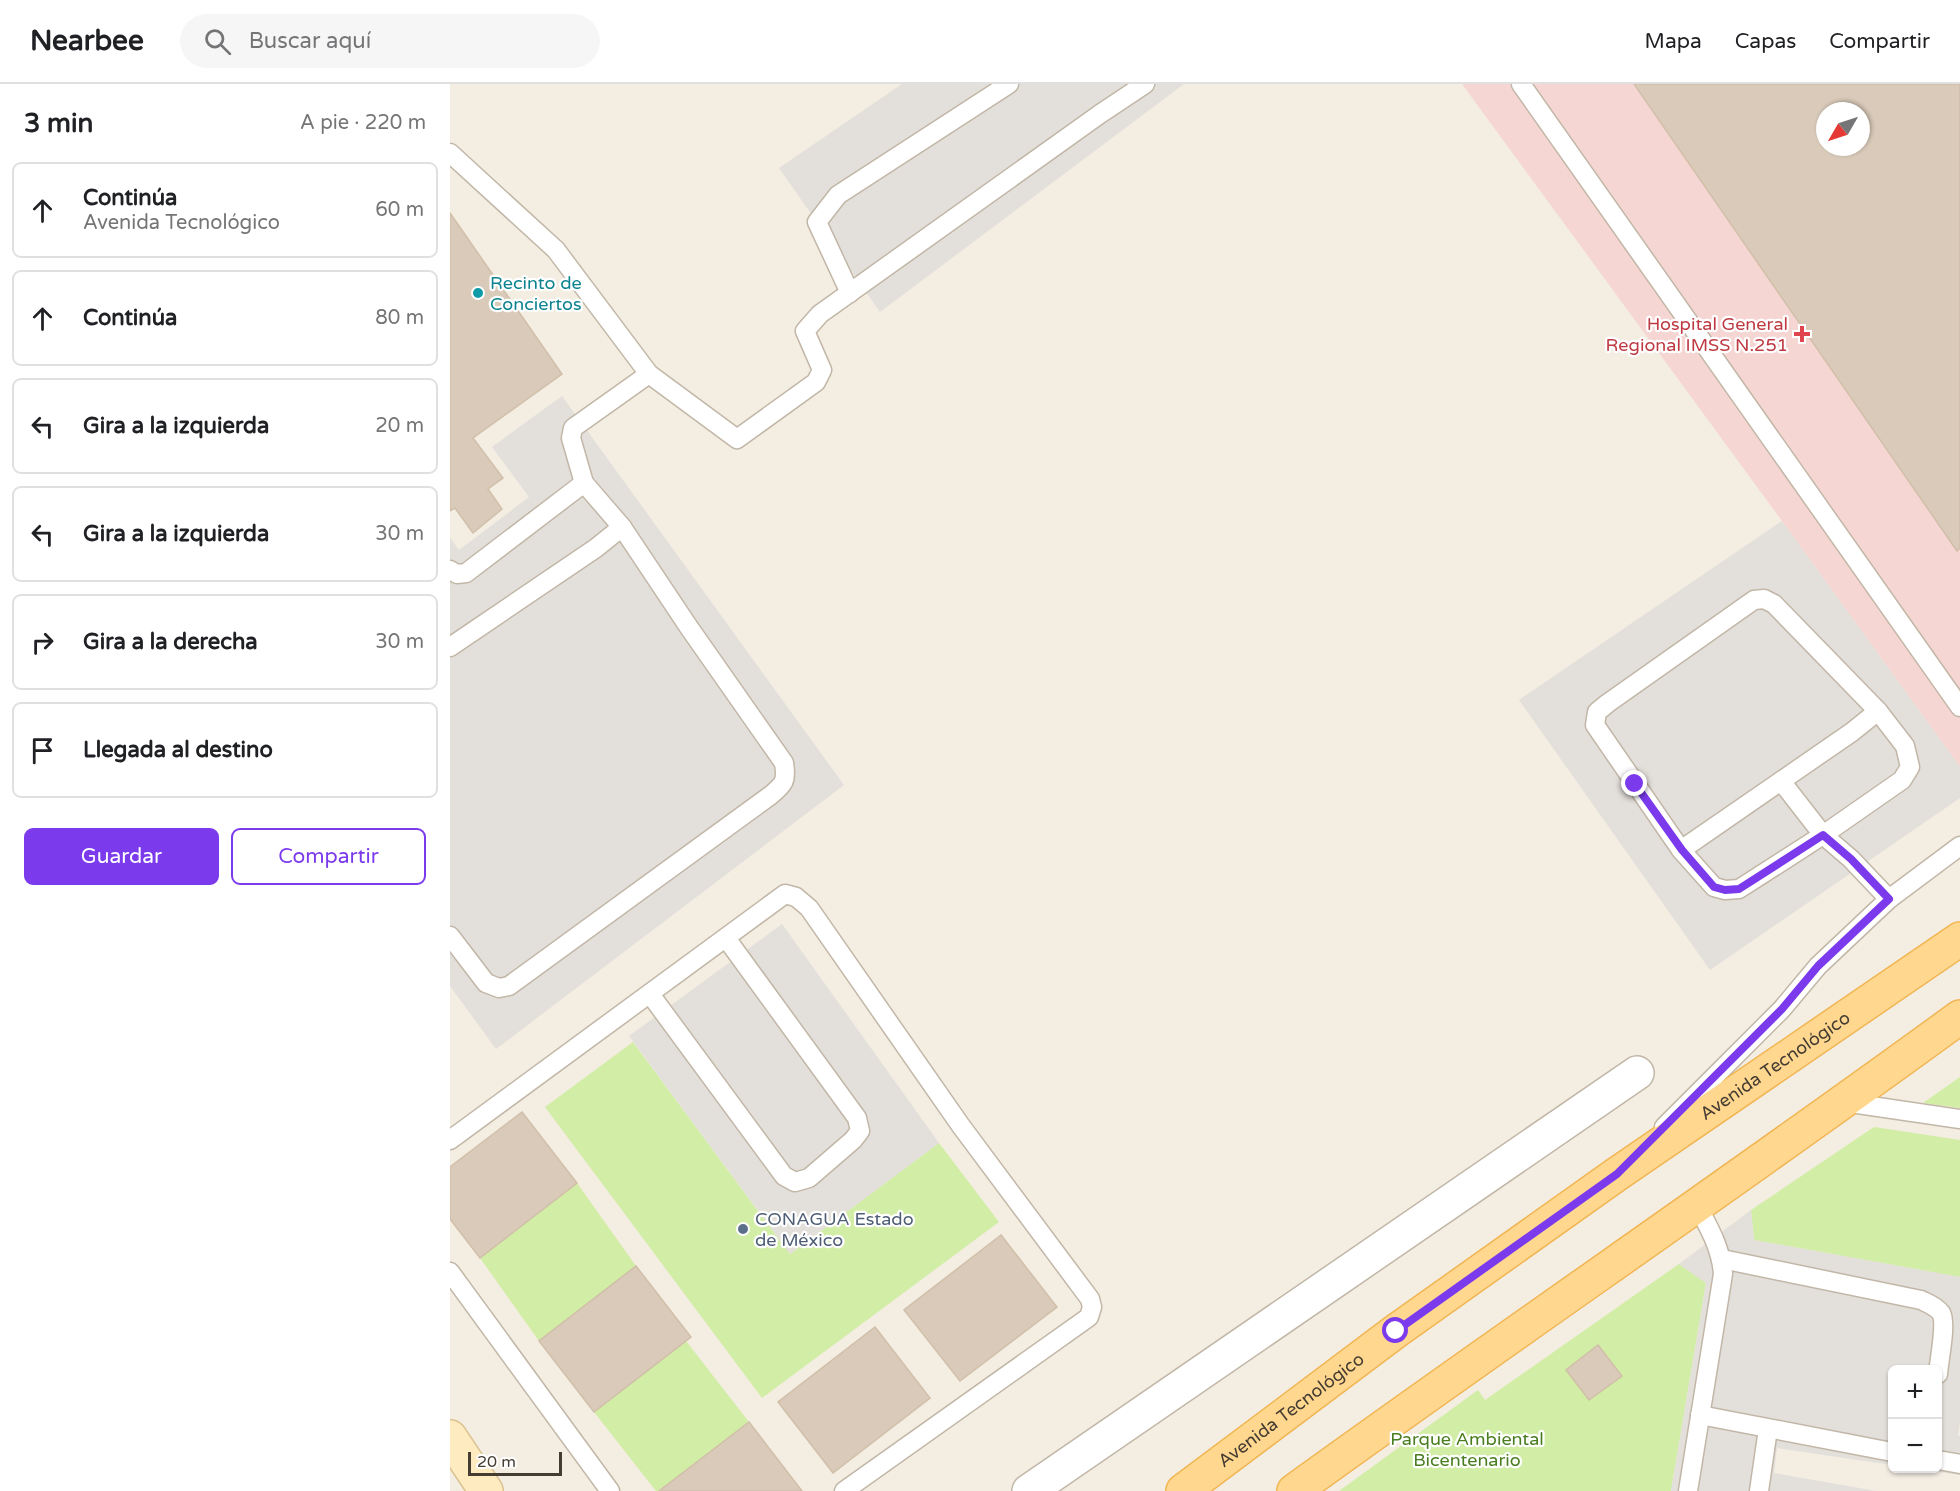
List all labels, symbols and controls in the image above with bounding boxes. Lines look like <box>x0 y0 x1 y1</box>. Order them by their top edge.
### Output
search box <box>180 14 600 68</box>
text: Nearbee <box>30 24 144 58</box>
icon: search <box>201 25 234 58</box>
text: Buscar aquí <box>249 28 371 54</box>
text: Mapa <box>1645 29 1702 54</box>
text: Capas <box>1735 29 1796 54</box>
text: Compartir <box>1829 29 1930 54</box>
north arrow <box>1816 102 1870 156</box>
text: 3 min <box>24 108 93 139</box>
text: A pie · 220 m <box>300 111 426 135</box>
text: Continúa <box>83 185 177 211</box>
icon: ahead <box>26 194 59 227</box>
text: 60 m <box>375 198 424 222</box>
text: Avenida Tecnológico <box>83 211 280 235</box>
place label: Recinto de Conciertos <box>490 272 582 315</box>
marker: Recinto de Conciertos <box>471 286 485 300</box>
icon: ahead <box>26 302 59 335</box>
text: Continúa <box>83 305 177 331</box>
text: 80 m <box>375 306 424 330</box>
place label: Hospital General Regional IMSS N.251 <box>1606 313 1788 356</box>
marker: Hospital General Regional IMSS N.251 <box>1793 325 1811 343</box>
icon: left <box>26 410 59 443</box>
text: Gira a la izquierda <box>83 413 269 439</box>
text: 20 m <box>375 414 424 438</box>
icon: left <box>26 518 59 551</box>
text: Gira a la izquierda <box>83 521 269 547</box>
text: 30 m <box>375 522 424 546</box>
icon: right <box>26 626 59 659</box>
text: Gira a la derecha <box>83 629 258 655</box>
text: 30 m <box>375 630 424 654</box>
icon: arrive <box>26 734 59 767</box>
text: Llegada al destino <box>83 737 273 763</box>
route end <box>1621 770 1647 796</box>
button: Guardar <box>24 828 219 885</box>
button: Compartir <box>231 828 426 885</box>
street label: Avenida Tecnológico <box>1696 1007 1854 1125</box>
place label: CONAGUA Estado de México <box>755 1208 914 1251</box>
marker: CONAGUA Estado de México <box>736 1222 750 1236</box>
route start <box>1382 1317 1408 1343</box>
street label: Avenida Tecnológico <box>1213 1348 1368 1472</box>
map controls <box>1888 1365 1942 1473</box>
button: + <box>1888 1365 1942 1419</box>
button: − <box>1888 1419 1942 1473</box>
park label: Parque Ambiental Bicentenario <box>1390 1428 1544 1471</box>
scale bar <box>468 1449 562 1476</box>
text: 20 m <box>477 1452 516 1472</box>

